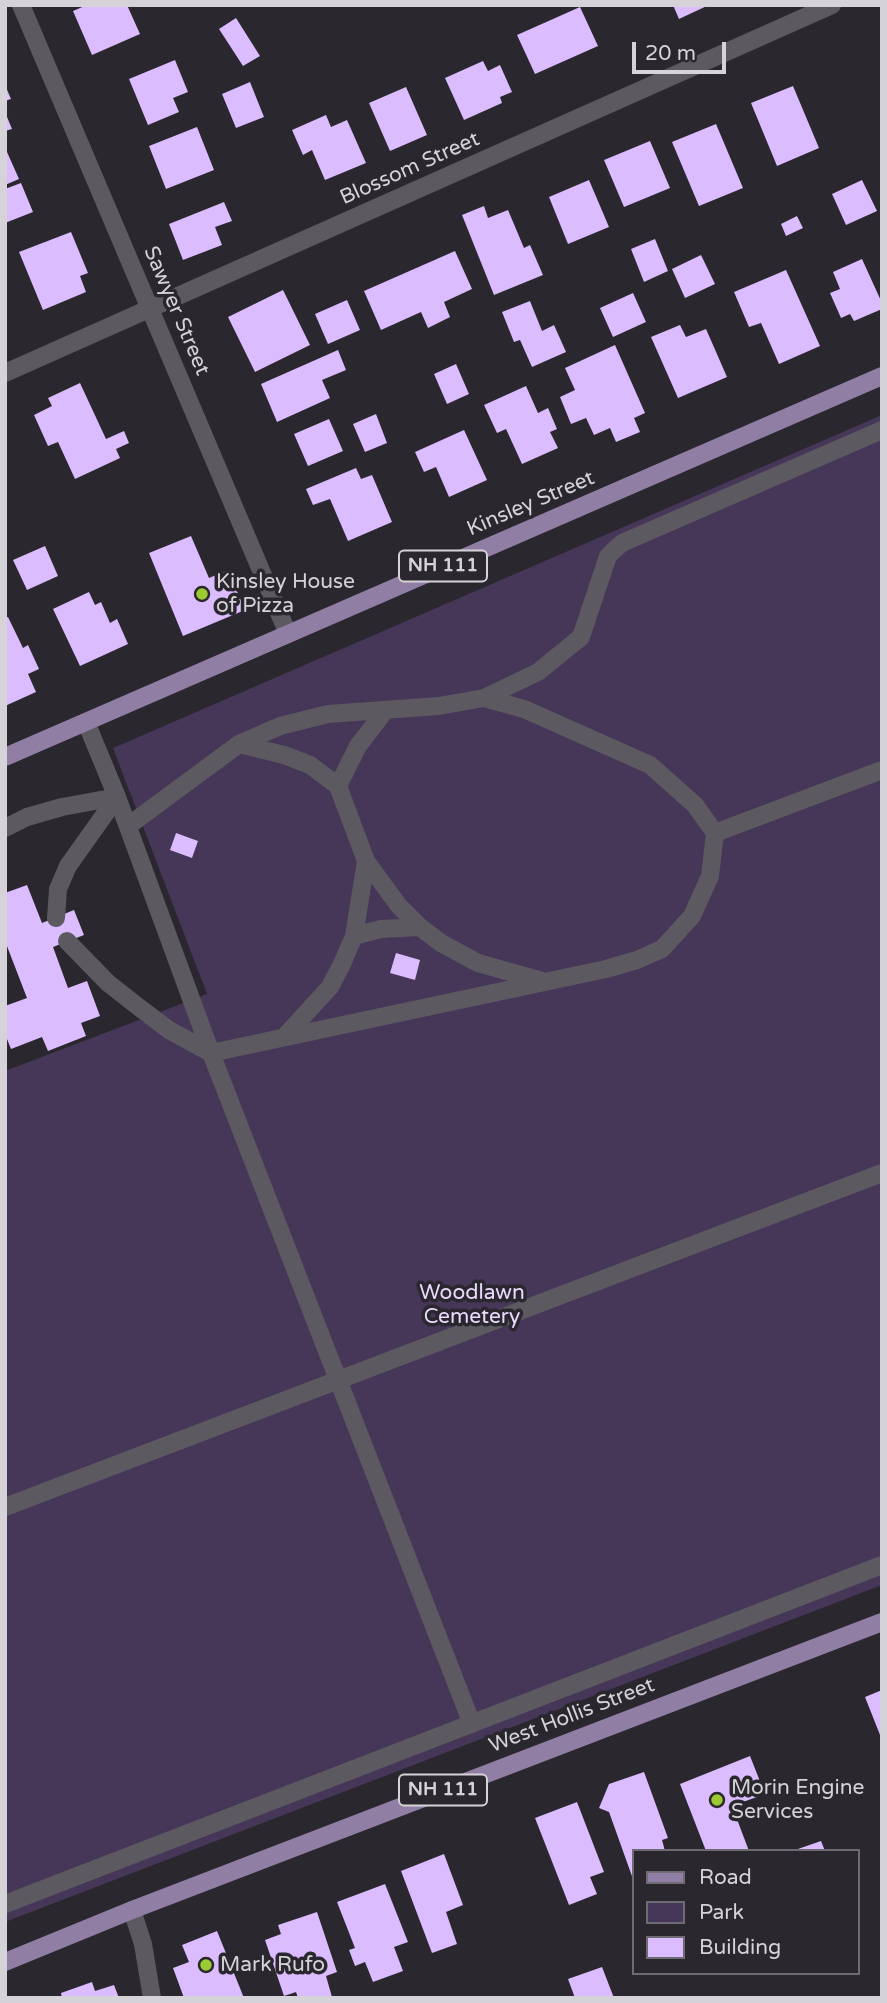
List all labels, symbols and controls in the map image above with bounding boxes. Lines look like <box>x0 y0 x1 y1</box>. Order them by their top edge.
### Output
scale bar <box>635 28 730 72</box>
text: 20 m <box>645 41 696 66</box>
street label: Blossom Street <box>336 127 484 211</box>
street label: Sawyer Street <box>137 243 215 379</box>
street label: Kinsley Street <box>464 466 598 542</box>
road number: NH 111 <box>399 551 487 582</box>
place label: Kinsley House of Pizza <box>216 569 355 619</box>
marker: Kinsley House of Pizza <box>194 586 210 602</box>
park label: Woodlawn Cemetery <box>419 1280 525 1330</box>
street label: West Hollis Street <box>486 1673 658 1759</box>
road number: NH 111 <box>399 1774 487 1806</box>
place label: Morin Engine Services <box>731 1775 864 1825</box>
marker: Morin Engine Services <box>709 1792 725 1808</box>
legend <box>632 1849 859 1975</box>
text: Road <box>699 1865 752 1890</box>
text: Park <box>699 1900 744 1925</box>
text: Building <box>699 1935 781 1960</box>
place label: Mark Rufo <box>220 1952 325 1978</box>
marker: Mark Rufo <box>198 1957 214 1973</box>

